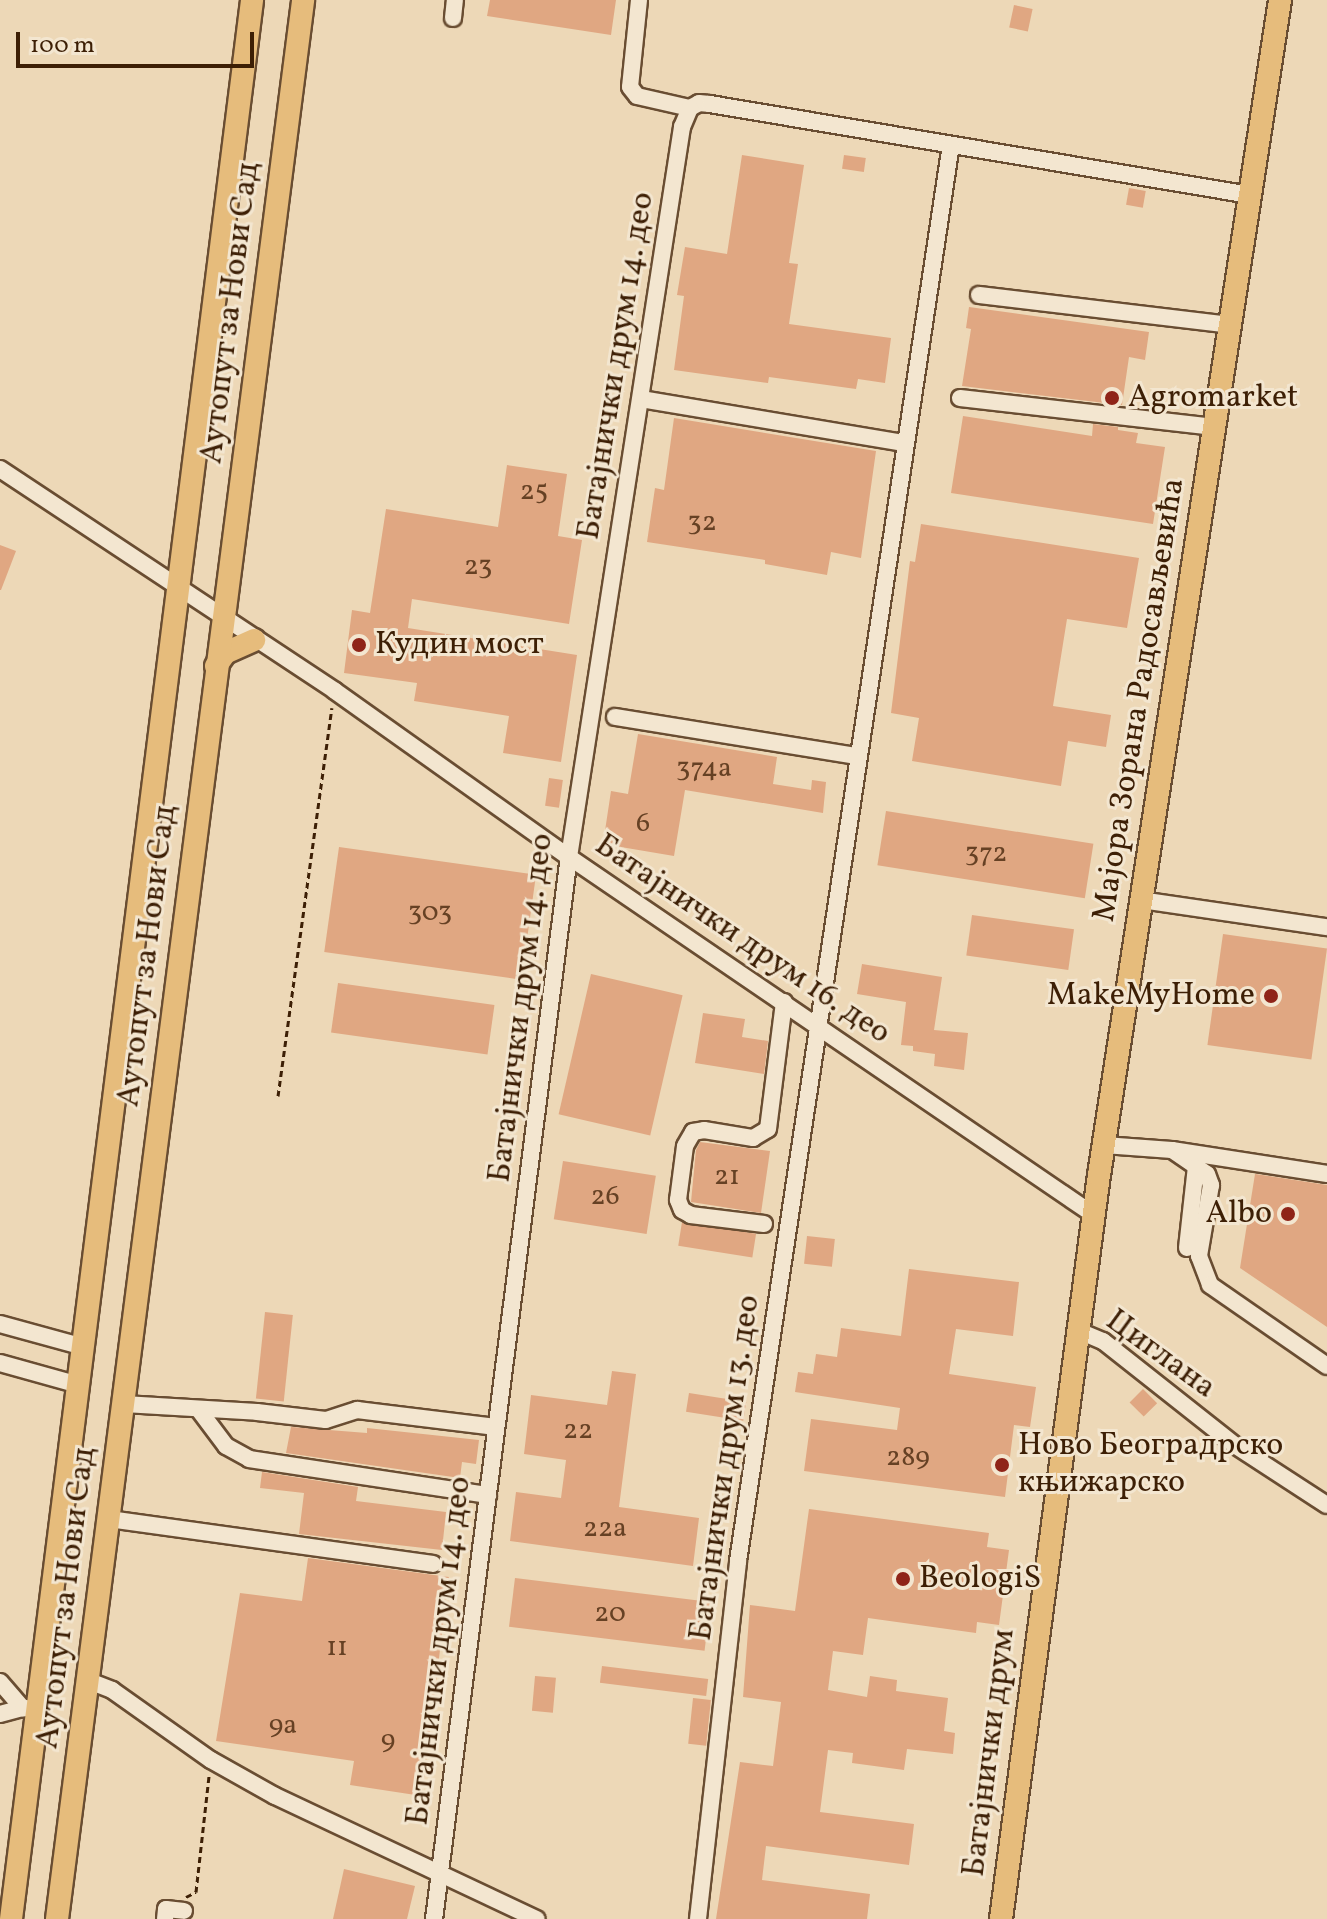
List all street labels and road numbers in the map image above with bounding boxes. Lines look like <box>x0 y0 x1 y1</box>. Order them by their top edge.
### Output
street label: Аутопут за Нови Сад <box>193 160 269 466</box>
street label: Батајнички друм 14. део <box>571 190 663 542</box>
street label: Мајора Зорана Радосављевића <box>1086 476 1194 924</box>
street label: Аутопут за Нови Сад <box>110 803 186 1109</box>
street label: Батајнички друм 16. део <box>587 827 897 1053</box>
street label: Батајнички друм 14. део <box>482 831 562 1185</box>
street label: Батајнички друм 13. део <box>683 1293 769 1643</box>
street label: Циглана <box>1098 1302 1222 1408</box>
street label: Аутопут за Нови Сад <box>29 1445 105 1751</box>
street label: Батајнички друм 14. део <box>400 1474 480 1828</box>
street label: Батајнички друм <box>956 1627 1024 1879</box>

